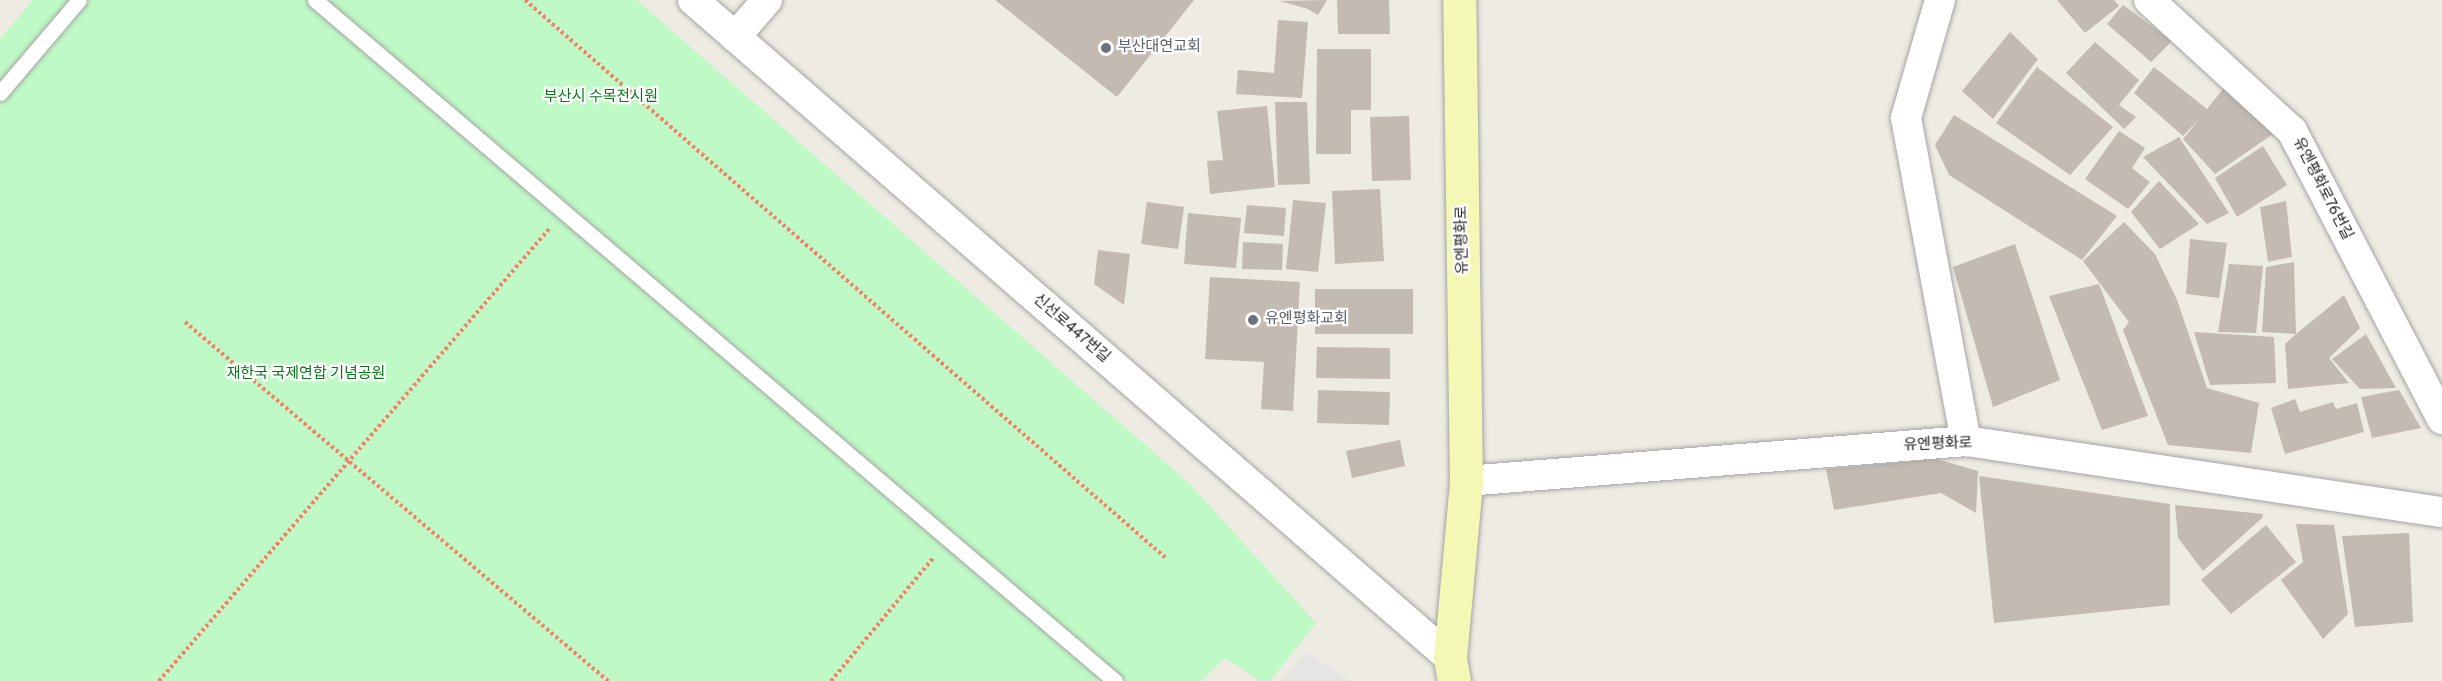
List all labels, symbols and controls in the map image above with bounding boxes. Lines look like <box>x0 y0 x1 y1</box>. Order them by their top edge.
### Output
place label: 부산대연교회 <box>1118 39 1201 57</box>
marker: 부산대연교회 <box>1099 41 1113 55</box>
park label: 부산시 수목전시원 <box>544 89 658 107</box>
street label: 유엔평화로76번길 <box>2288 135 2356 243</box>
street label: 유엔평화로 <box>1453 205 1473 275</box>
street label: 신선로447번길 <box>1029 291 1113 367</box>
place label: 유엔평화교회 <box>1265 311 1348 329</box>
marker: 유엔평화교회 <box>1246 313 1260 327</box>
park label: 재한국 국제연합 기념공원 <box>227 366 385 384</box>
street label: 유엔평화로 <box>1903 435 1973 455</box>

